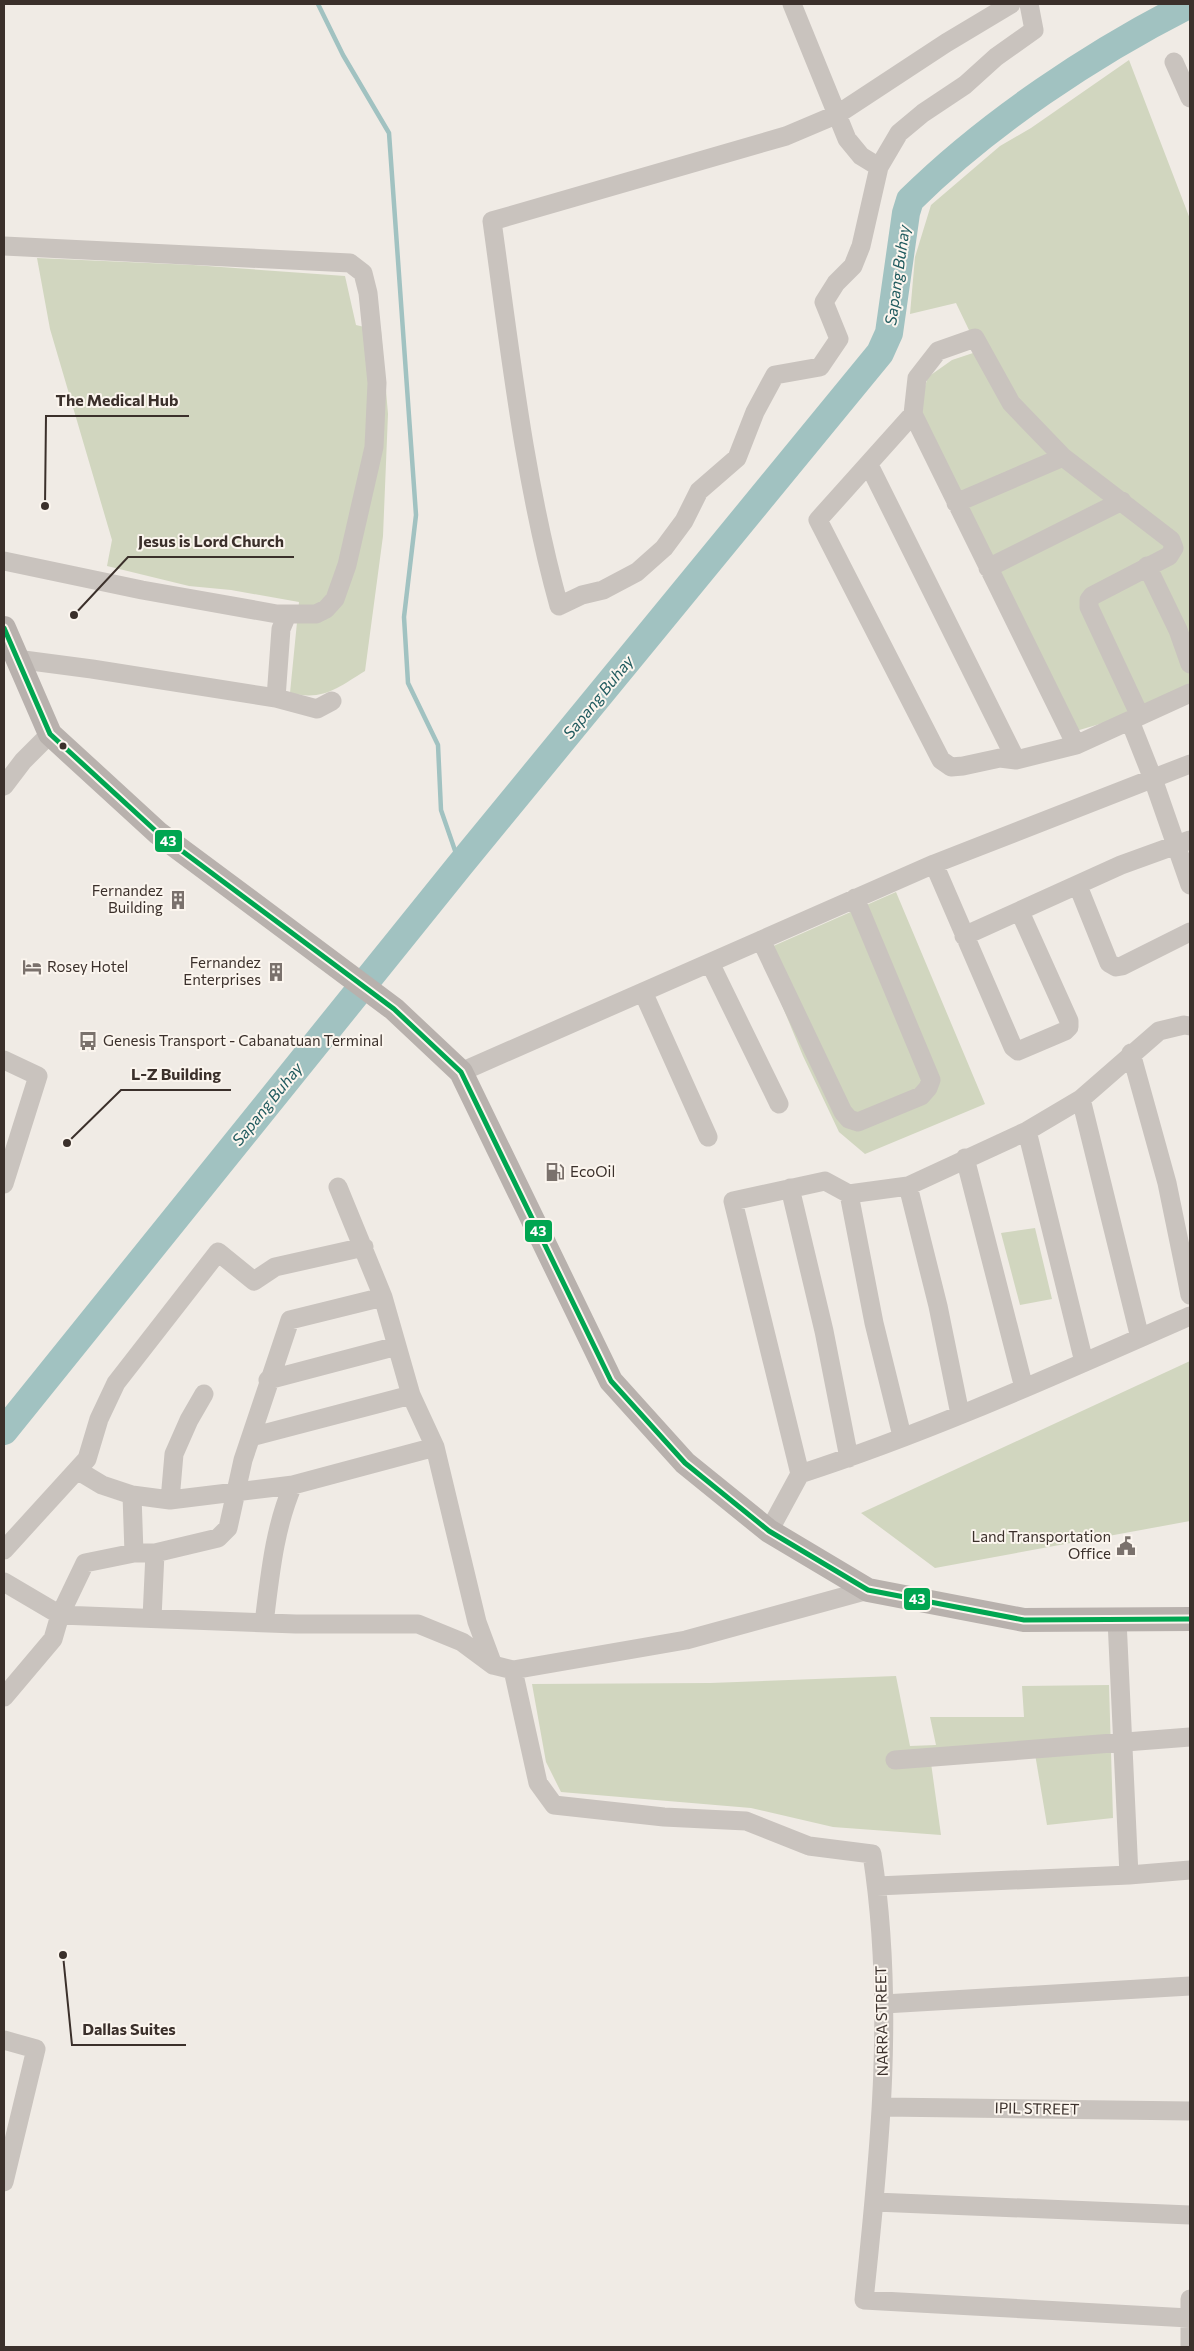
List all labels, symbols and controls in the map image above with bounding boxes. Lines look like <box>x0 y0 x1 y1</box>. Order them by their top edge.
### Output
water label: Sapang Buhay <box>880 223 913 326</box>
callout: The Medical Hub <box>46 385 189 416</box>
text: The Medical Hub <box>56 390 178 409</box>
callout: Jesus is Lord Church <box>128 526 294 557</box>
text: Jesus is Lord Church <box>138 531 284 550</box>
water label: Sapang Buhay <box>558 651 637 742</box>
unlabelled marker <box>58 741 68 751</box>
line badge: 43 <box>154 829 183 853</box>
text: 43 <box>160 832 176 849</box>
place label: Fernandez Building <box>92 881 163 916</box>
building icon: Fernandez Building <box>167 889 189 911</box>
place label: Fernandez Enterprises <box>183 953 261 988</box>
hotel icon: Rosey Hotel <box>21 956 43 978</box>
place label: Rosey Hotel <box>47 957 128 975</box>
building icon: Fernandez Enterprises <box>265 961 287 983</box>
bus stop icon: Genesis Transport - Cabanatuan Terminal <box>77 1030 99 1052</box>
place label: Genesis Transport - Cabanatuan Terminal <box>103 1031 383 1049</box>
water label: Sapang Buhay <box>227 1058 306 1149</box>
callout: L-Z Building <box>121 1059 231 1090</box>
text: L-Z Building <box>131 1064 221 1083</box>
fuel station icon: EcoOil <box>544 1161 566 1183</box>
place label: EcoOil <box>570 1162 615 1180</box>
line badge: 43 <box>524 1219 553 1243</box>
text: 43 <box>530 1222 546 1239</box>
place label: Land Transportation Office <box>972 1527 1111 1562</box>
public building icon: Land Transportation Office <box>1115 1535 1137 1557</box>
line badge: 43 <box>903 1587 931 1611</box>
text: 43 <box>909 1590 925 1607</box>
street label: NARRA STREET <box>871 1965 891 2077</box>
callout: Dallas Suites <box>72 2014 186 2045</box>
text: Dallas Suites <box>82 2019 176 2038</box>
street label: IPIL STREET <box>994 2098 1080 2118</box>

